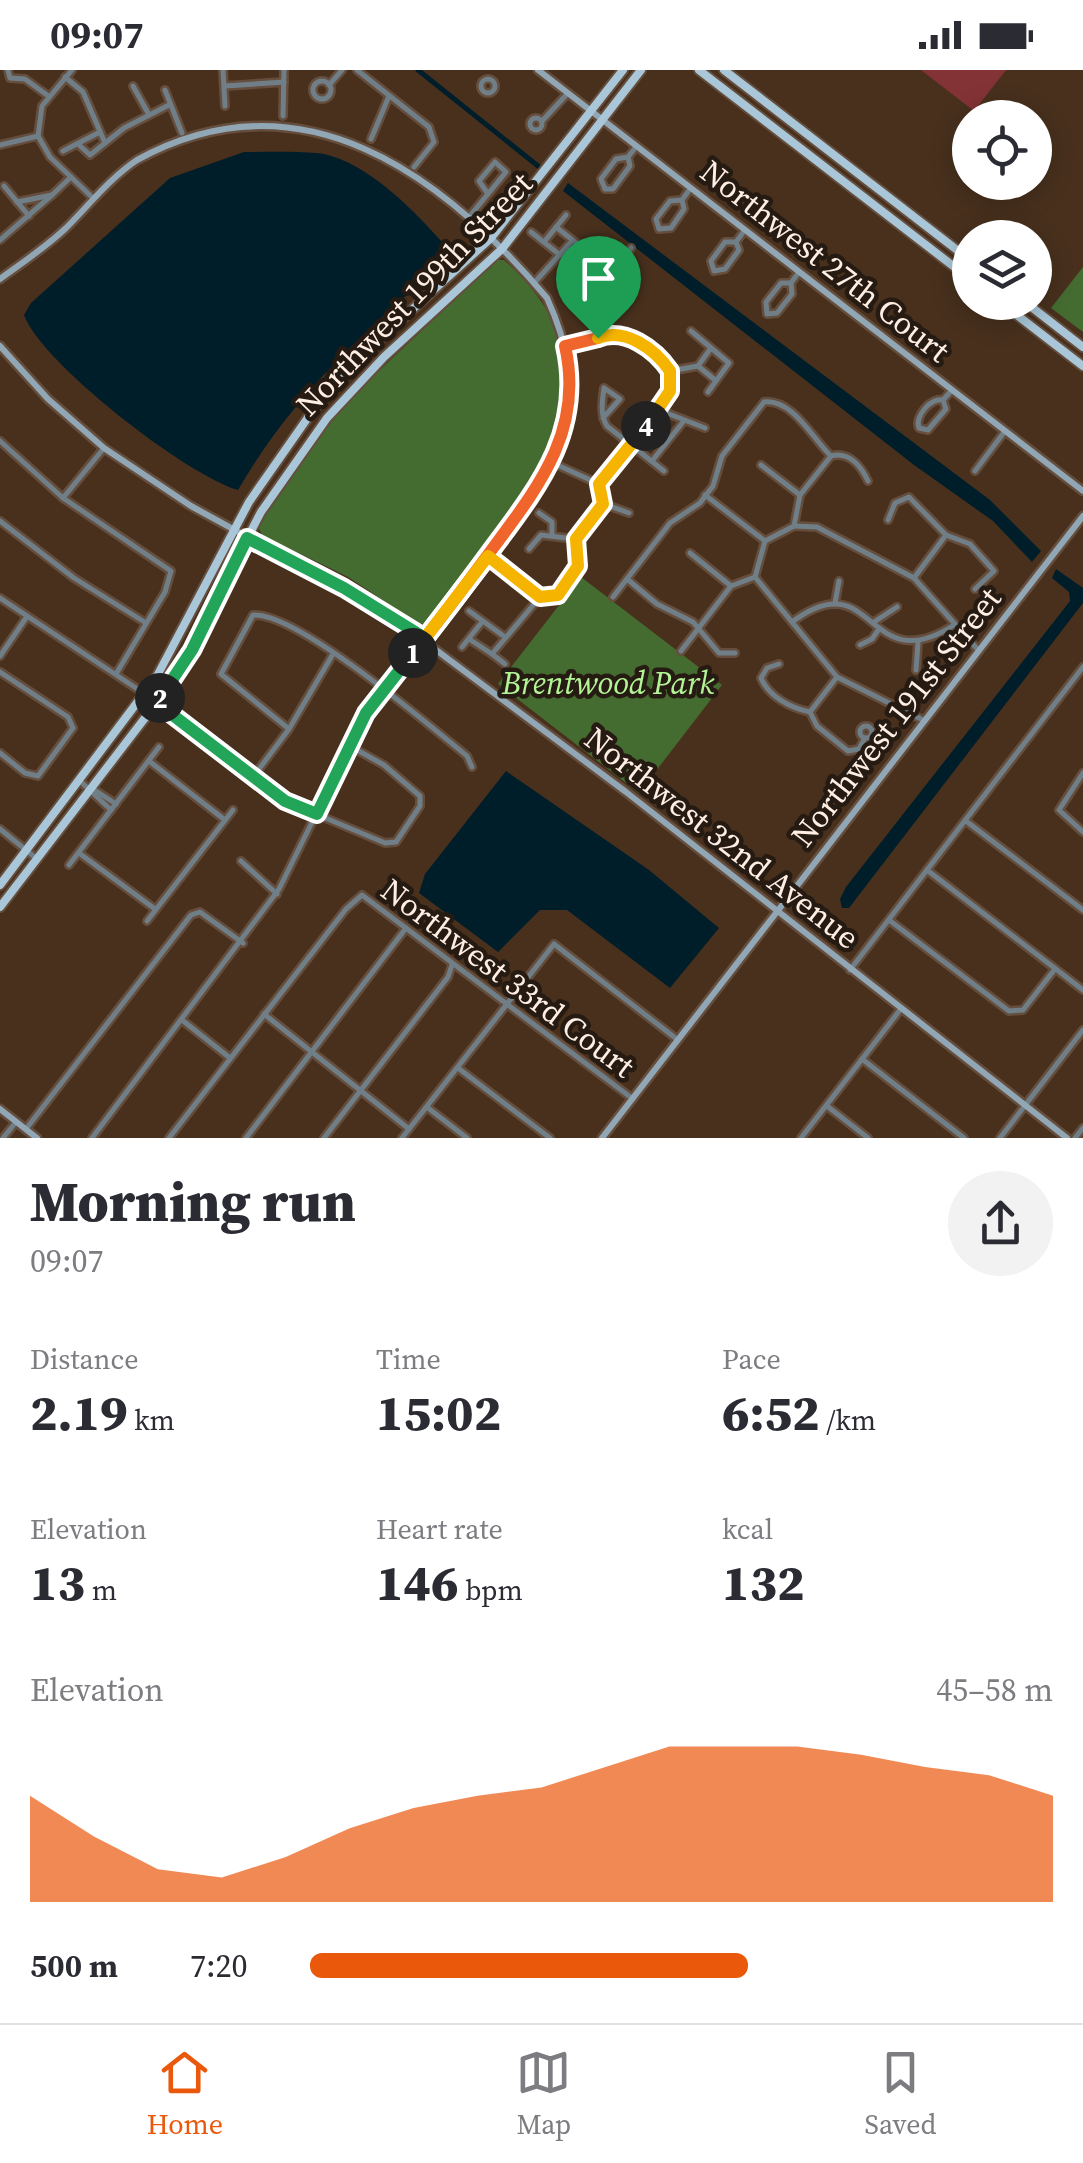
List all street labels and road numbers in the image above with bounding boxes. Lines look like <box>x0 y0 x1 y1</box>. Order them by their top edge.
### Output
street label: Northwest 27th Court <box>691 150 959 373</box>
street label: Northwest 199th Street <box>286 162 542 426</box>
street label: Northwest 191st Street <box>781 578 1012 856</box>
street label: Northwest 32nd Avenue <box>575 717 869 959</box>
street label: Northwest 33rd Court <box>372 868 644 1088</box>

